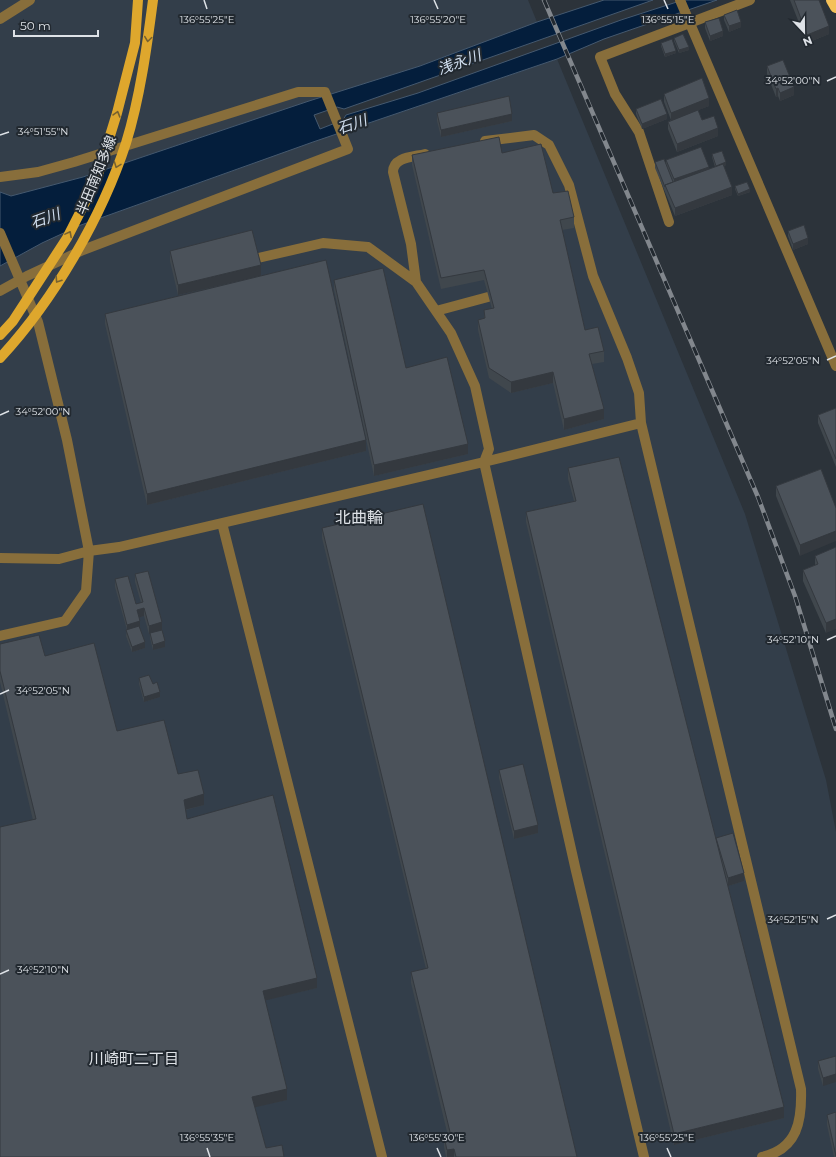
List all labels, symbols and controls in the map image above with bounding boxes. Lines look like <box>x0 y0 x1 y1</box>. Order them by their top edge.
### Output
scale bar <box>14 12 98 38</box>
north arrow <box>784 12 824 52</box>
text: 136°55'25"E <box>180 13 235 26</box>
text: 136°55'20"E <box>410 13 466 26</box>
text: 136°55'15"E <box>642 13 695 26</box>
text: 50 m <box>20 18 51 33</box>
text: N <box>801 33 814 49</box>
one-way arrow <box>144 36 153 42</box>
water label: 浅永川 <box>435 45 485 79</box>
text: 34°52'00"N <box>766 74 820 87</box>
water label: 石川 <box>335 109 371 138</box>
one-way arrow <box>112 110 121 117</box>
text: 34°51'55"N <box>18 125 68 138</box>
street label: 半田南知多線 <box>72 133 120 217</box>
one-way arrow <box>114 161 122 168</box>
water label: 石川 <box>28 203 64 232</box>
one-way arrow <box>65 231 72 238</box>
one-way arrow <box>56 276 63 283</box>
text: 34°52'05"N <box>766 354 820 367</box>
text: 34°52'00"N <box>16 405 70 418</box>
district label: 北曲輪 <box>335 508 383 527</box>
text: 34°52'10"N <box>767 633 819 646</box>
text: 34°52'05"N <box>16 684 70 697</box>
text: 34°52'15"N <box>767 913 819 926</box>
text: 34°52'10"N <box>17 963 69 976</box>
district label: 川崎町二丁目 <box>89 1049 179 1068</box>
text: 136°55'35"E <box>180 1131 235 1144</box>
text: 136°55'30"E <box>409 1131 465 1144</box>
text: 136°55'25"E <box>640 1131 695 1144</box>

